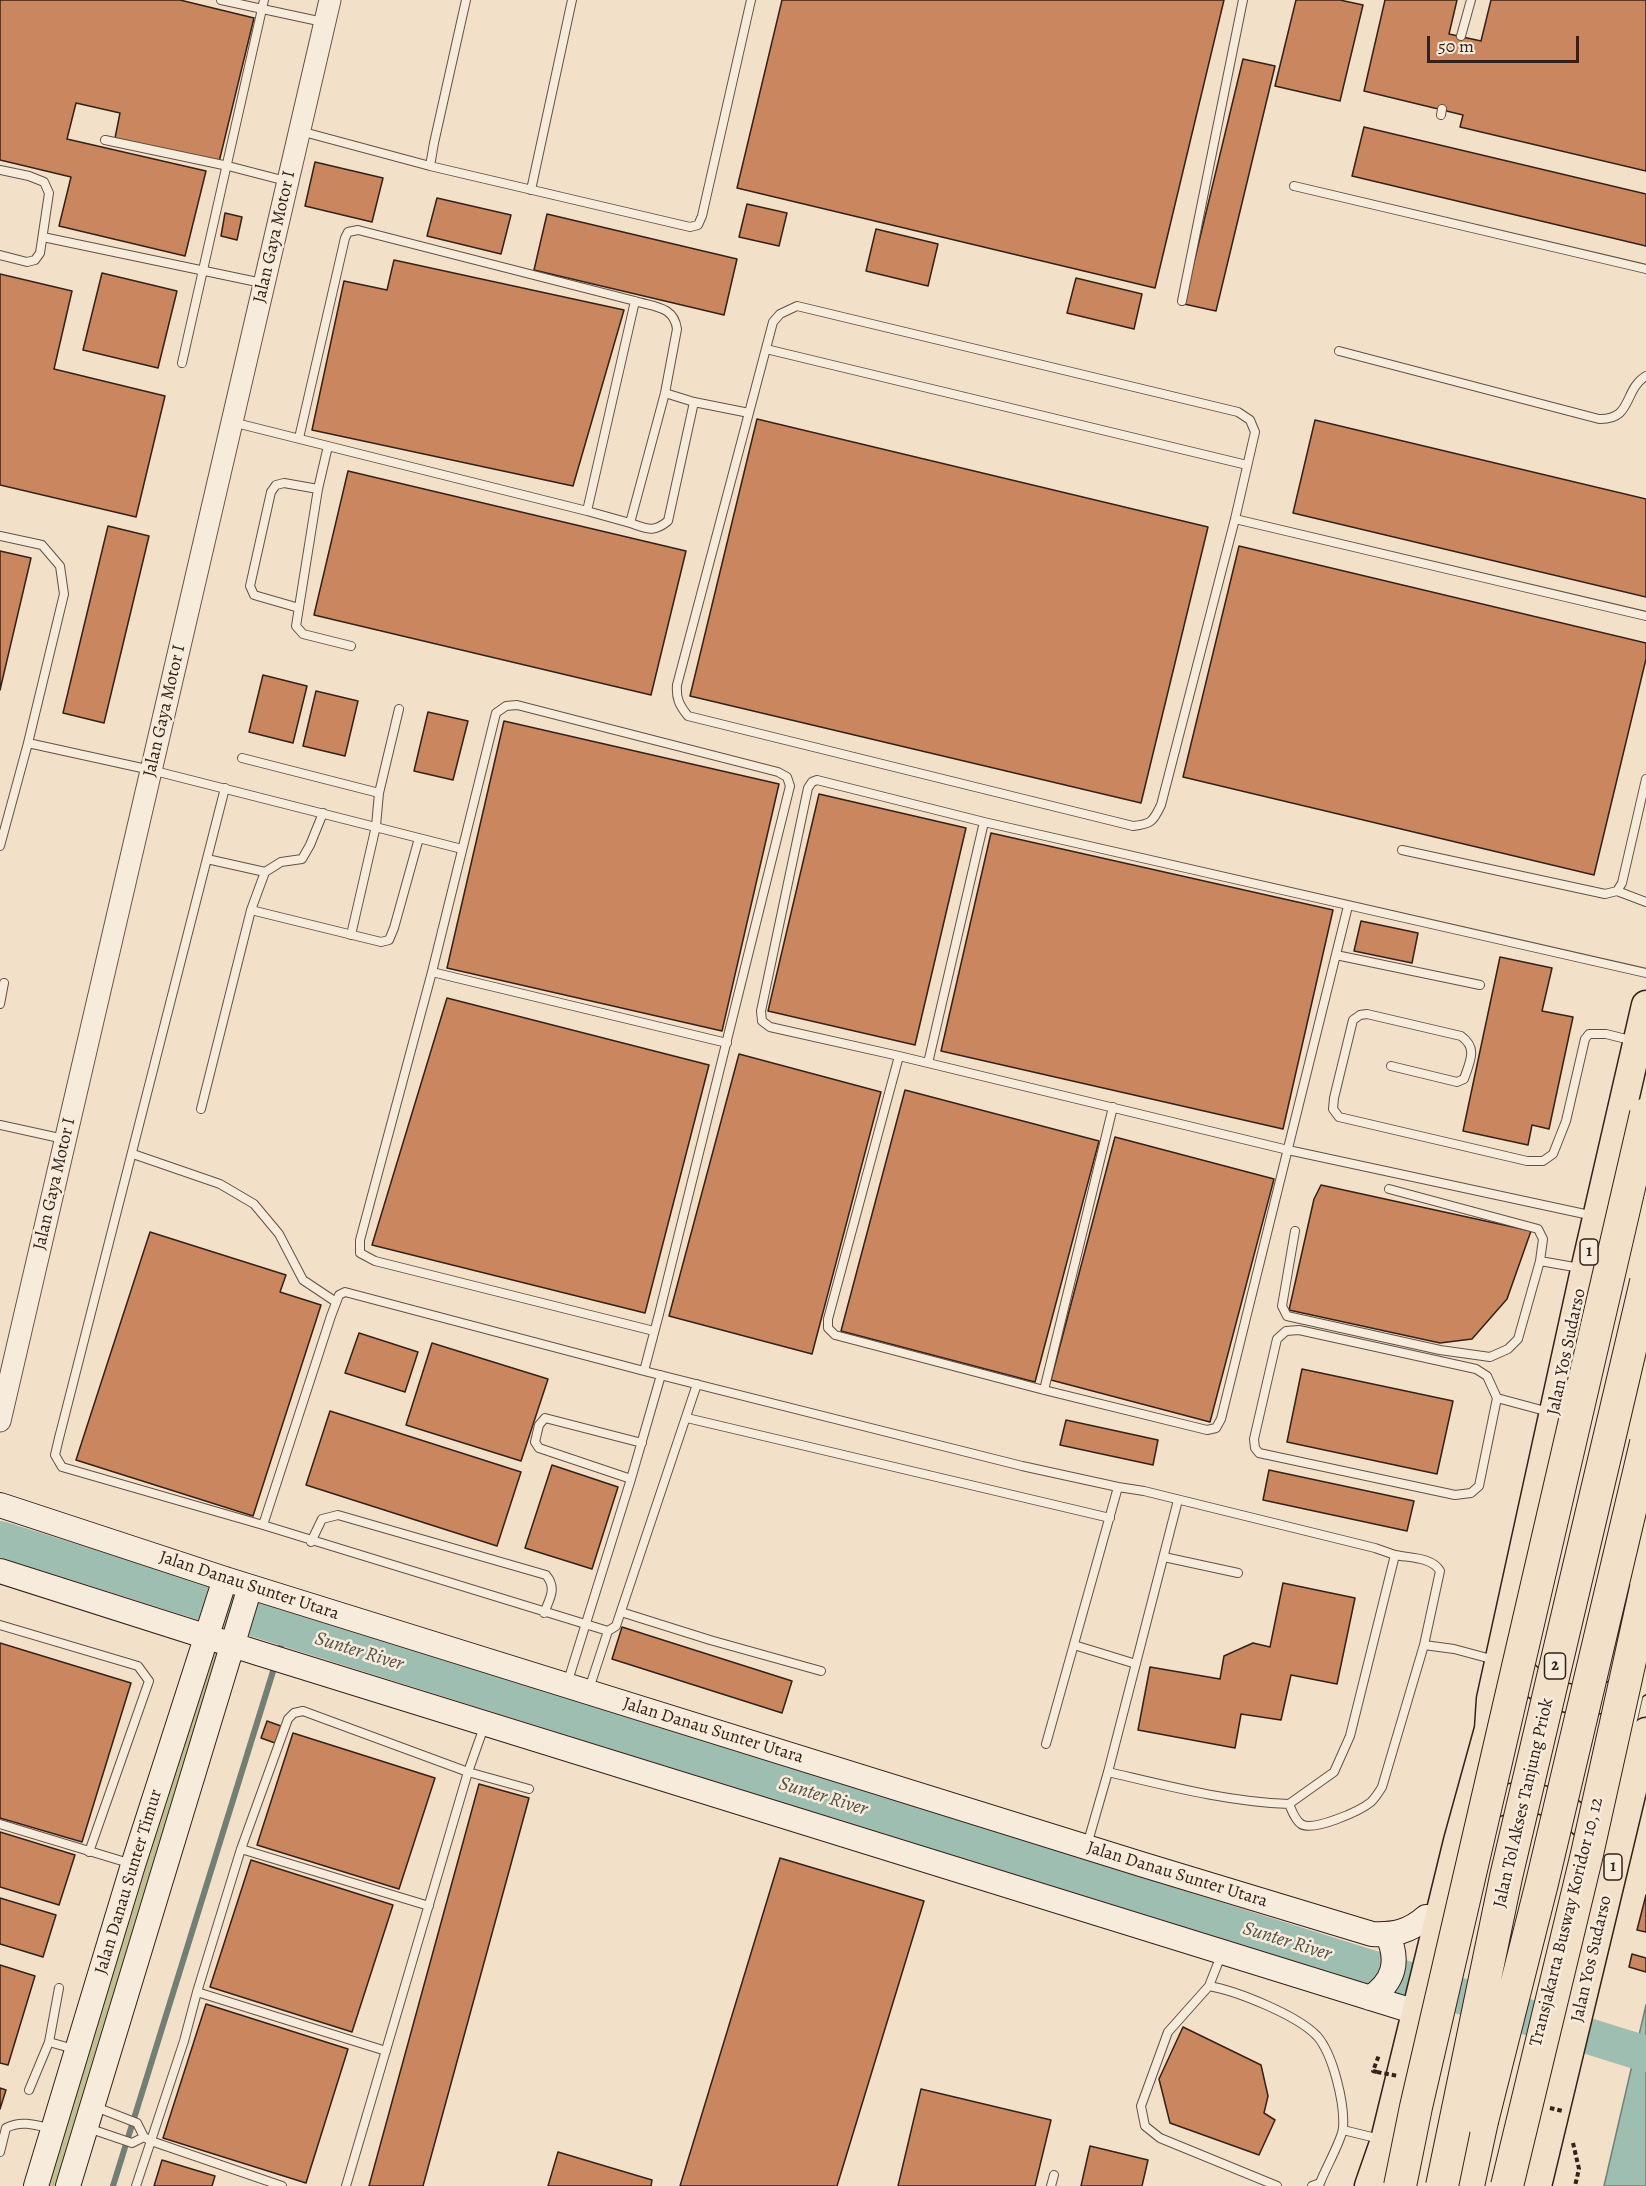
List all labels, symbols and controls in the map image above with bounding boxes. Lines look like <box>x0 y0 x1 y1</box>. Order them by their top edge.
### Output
scale bar <box>1430 24 1582 62</box>
text: 50 m <box>1438 34 1474 58</box>
street label: Jalan Gaya Motor I <box>249 169 301 305</box>
street label: Jalan Gaya Motor I <box>139 643 191 779</box>
street label: Jalan Gaya Motor I <box>29 1116 81 1252</box>
road number: 1 <box>1580 1239 1598 1265</box>
street label: Jalan Yos Sudarso <box>1543 1287 1591 1417</box>
street label: Jalan Danau Sunter Utara <box>156 1547 342 1625</box>
water label: Sunter River <box>312 1627 406 1677</box>
road number: 2 <box>1544 1653 1566 1679</box>
street label: Jalan Danau Sunter Utara <box>620 1693 806 1769</box>
street label: Jalan Tol Akses Tanjung Priok <box>1489 1696 1559 1910</box>
water label: Sunter River <box>776 1772 870 1822</box>
street label: Jalan Danau Sunter Timur <box>91 1787 167 1977</box>
street label: Transjakarta Busway Koridor 10, 12 <box>1526 1795 1608 2049</box>
street label: Jalan Danau Sunter Utara <box>1084 1837 1270 1913</box>
road number: 1 <box>1604 1854 1622 1880</box>
street label: Jalan Yos Sudarso <box>1567 1894 1617 2024</box>
water label: Sunter River <box>1240 1917 1334 1967</box>

